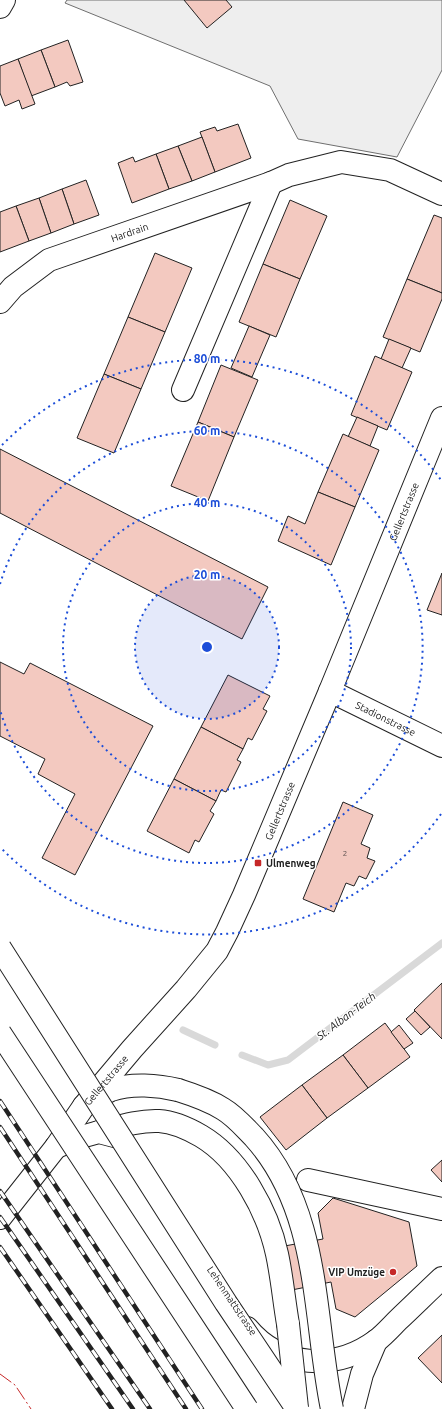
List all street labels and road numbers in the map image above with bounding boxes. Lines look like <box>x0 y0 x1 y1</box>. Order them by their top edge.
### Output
street label: Hardrain <box>109 221 150 244</box>
street label: Gellertstrasse <box>387 481 421 542</box>
street label: Stadionstrasse <box>354 699 418 738</box>
street label: Gellertstrasse <box>262 780 297 841</box>
street label: Gellertstrasse <box>82 1053 130 1107</box>
street label: Lehenmattstrasse <box>205 1265 259 1337</box>

